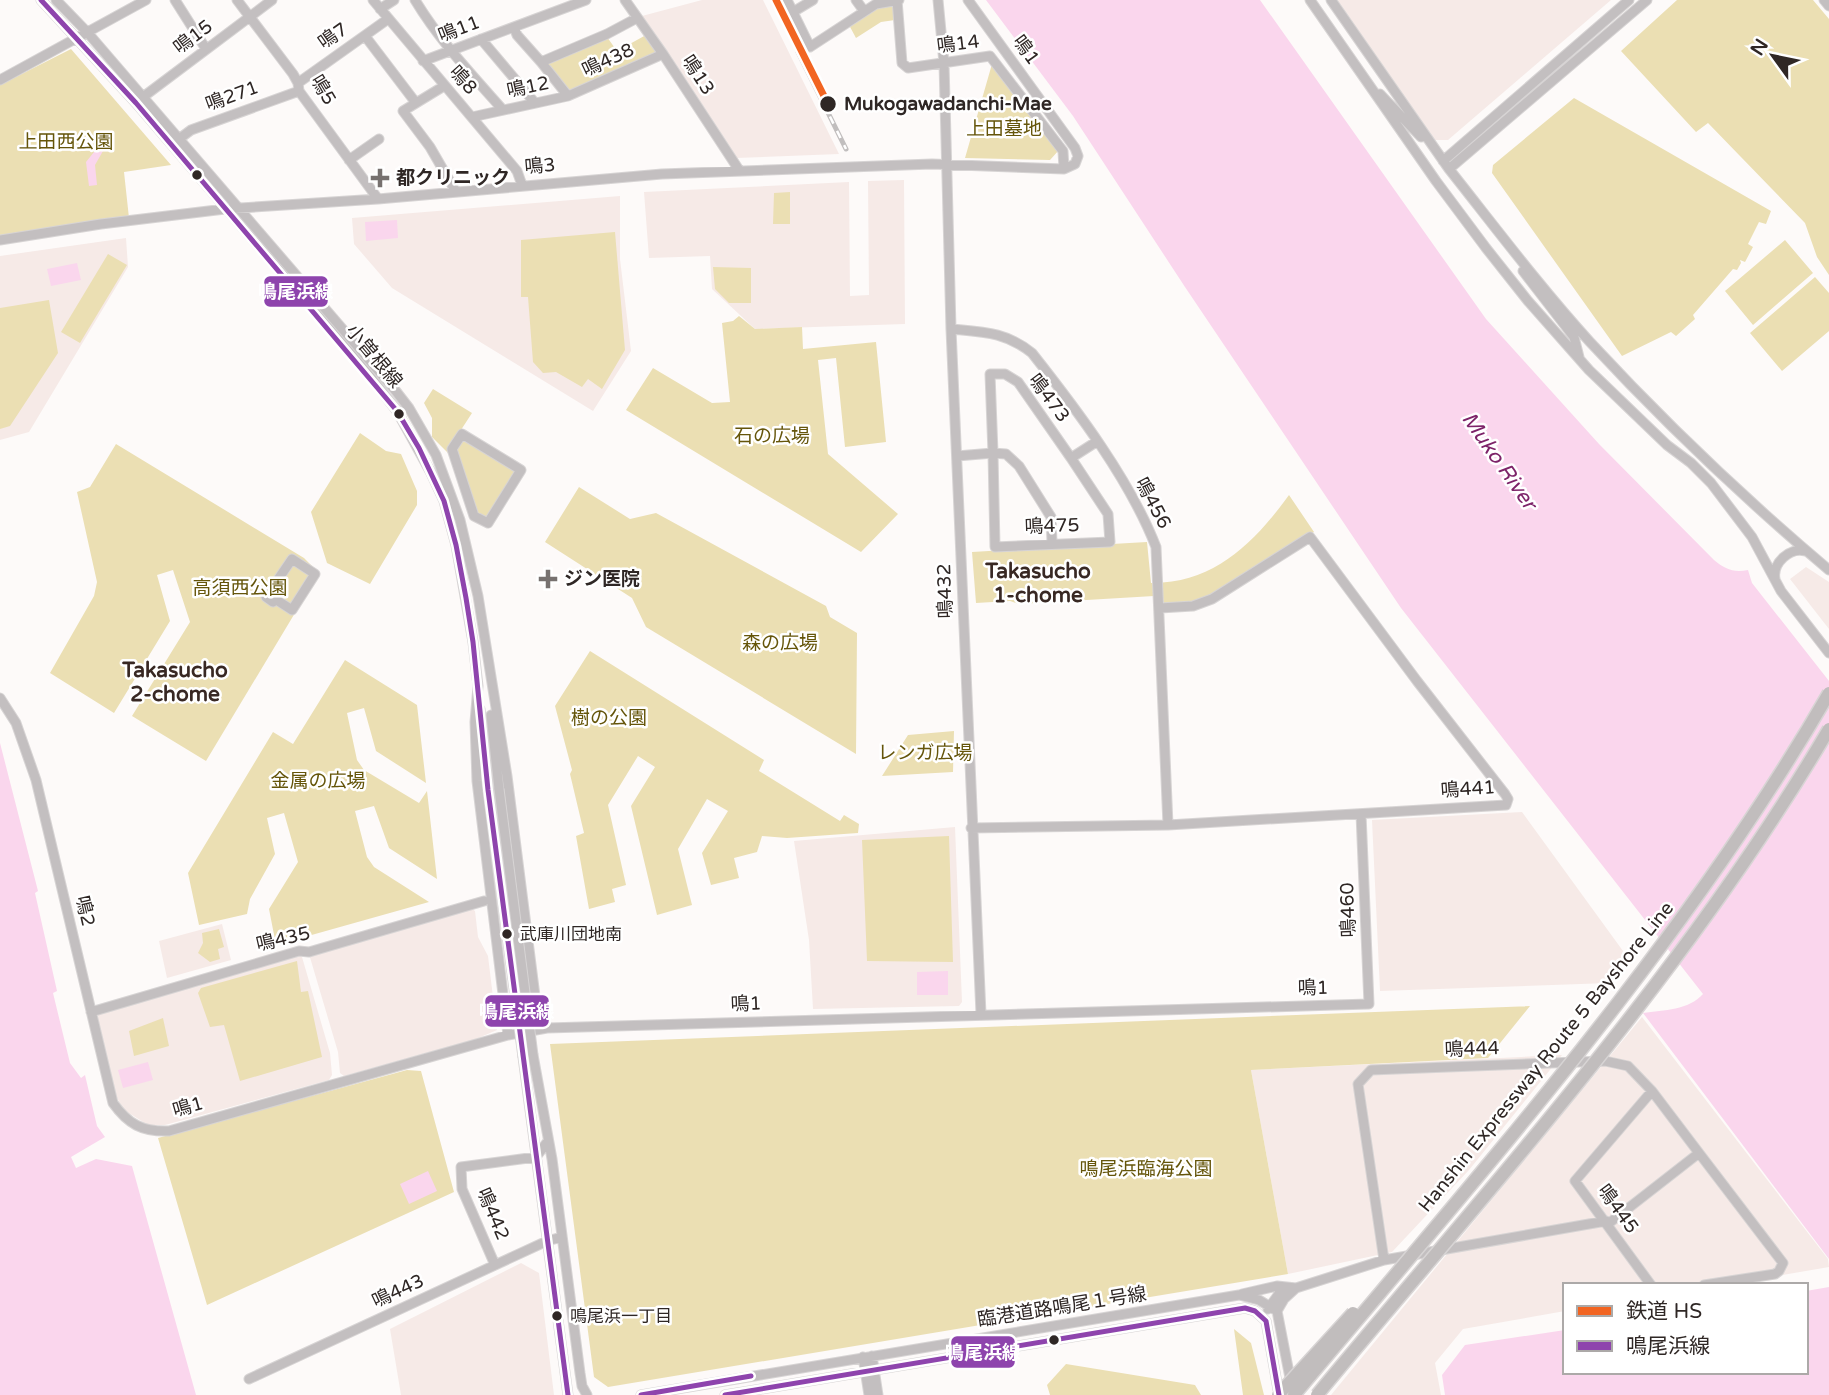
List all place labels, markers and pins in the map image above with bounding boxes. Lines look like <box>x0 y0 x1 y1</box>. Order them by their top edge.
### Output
place label: Mukogawadanchi-Mae <box>844 93 1052 116</box>
marker: Mukogawadanchi-Mae <box>818 94 838 114</box>
place label: 都クリニック <box>396 167 510 189</box>
unlabelled marker <box>190 168 204 182</box>
marker: 都クリニック <box>370 168 390 188</box>
unlabelled marker <box>392 407 406 421</box>
place label: ジン医院 <box>564 568 640 590</box>
marker: ジン医院 <box>538 569 558 589</box>
place label: 武庫川団地南 <box>520 924 622 945</box>
marker: 武庫川団地南 <box>500 927 514 941</box>
place label: 鳴尾浜一丁目 <box>570 1306 672 1327</box>
marker: 鳴尾浜一丁目 <box>550 1309 564 1323</box>
unlabelled marker <box>1047 1333 1061 1347</box>

